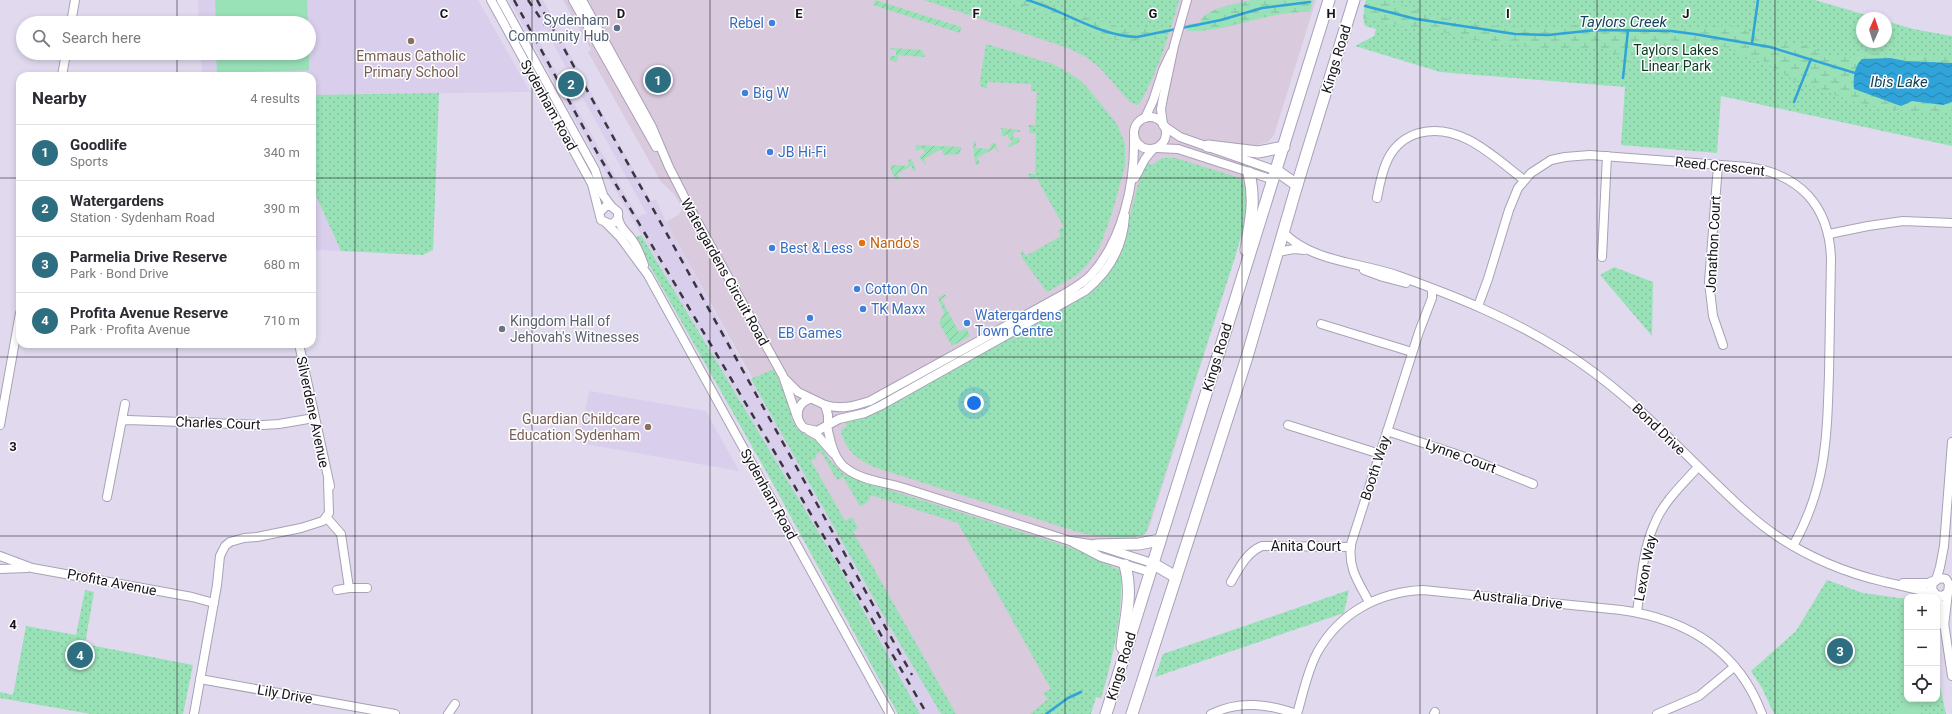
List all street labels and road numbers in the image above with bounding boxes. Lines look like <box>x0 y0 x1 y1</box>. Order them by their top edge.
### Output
street label: Kings Road <box>1318 23 1354 95</box>
street label: Sydenham Road <box>517 57 581 153</box>
street label: Reed Crescent <box>1674 153 1766 179</box>
street label: Jonathon Court <box>1702 195 1724 293</box>
street label: Watergardens Circuit Road <box>678 196 772 348</box>
street label: Kings Road <box>1199 321 1235 393</box>
street label: Silverdene Avenue <box>293 355 333 469</box>
street label: Bond Drive <box>1629 400 1689 458</box>
street label: Charles Court <box>175 414 261 432</box>
street label: Booth Way <box>1357 433 1393 502</box>
street label: Lynne Court <box>1423 436 1499 476</box>
street label: Sydenham Road <box>737 446 801 542</box>
street label: Lexon Way <box>1631 533 1659 603</box>
street label: Anita Court <box>1271 538 1342 554</box>
street label: Profita Avenue <box>66 565 158 599</box>
street label: Australia Drive <box>1472 586 1564 612</box>
street label: Kings Road <box>1103 630 1139 702</box>
street label: Lily Drive <box>256 681 314 707</box>

